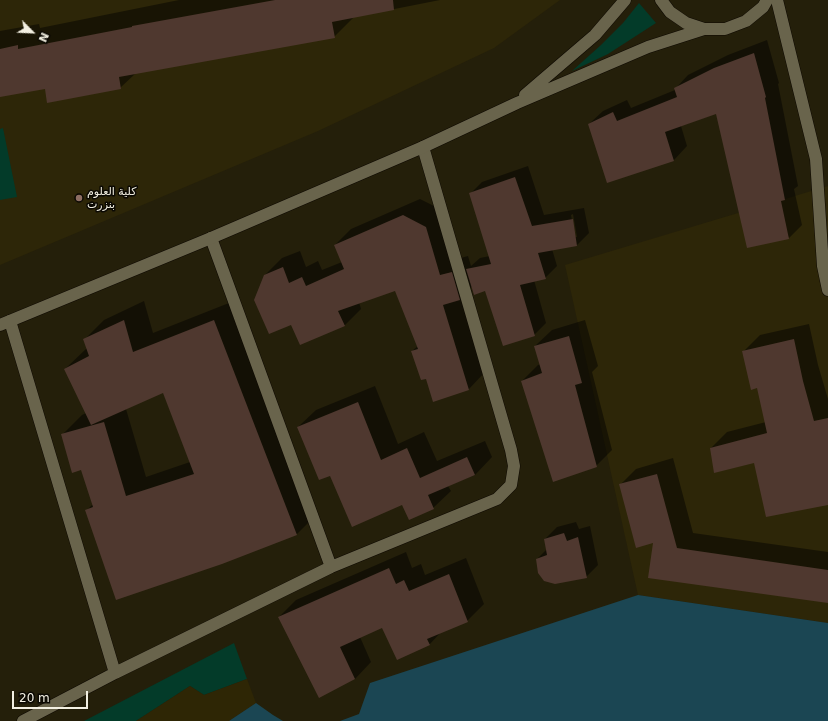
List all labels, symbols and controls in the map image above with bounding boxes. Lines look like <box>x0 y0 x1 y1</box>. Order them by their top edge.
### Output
north arrow <box>12 12 52 52</box>
text: N <box>36 30 51 44</box>
place label: كلية العلوم بنزرت <box>87 185 136 211</box>
marker: كلية العلوم بنزرت <box>74 193 84 203</box>
scale bar <box>14 683 90 709</box>
text: 20 m <box>19 691 50 705</box>

